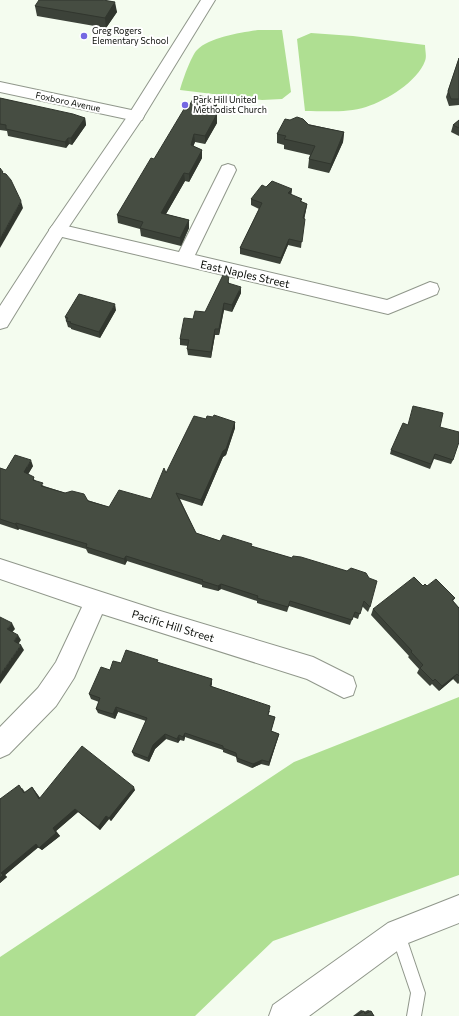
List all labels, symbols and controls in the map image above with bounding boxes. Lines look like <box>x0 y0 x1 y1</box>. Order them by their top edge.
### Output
place label: Greg Rogers Elementary School <box>92 25 168 46</box>
marker: Greg Rogers Elementary School <box>79 31 89 41</box>
street label: Foxboro Avenue <box>35 89 102 114</box>
place label: Park Hill United Methodist Church <box>193 94 267 115</box>
marker: Park Hill United Methodist Church <box>180 100 190 110</box>
street label: East Naples Street <box>199 257 291 290</box>
street label: Pacific Hill Street <box>130 607 216 644</box>

